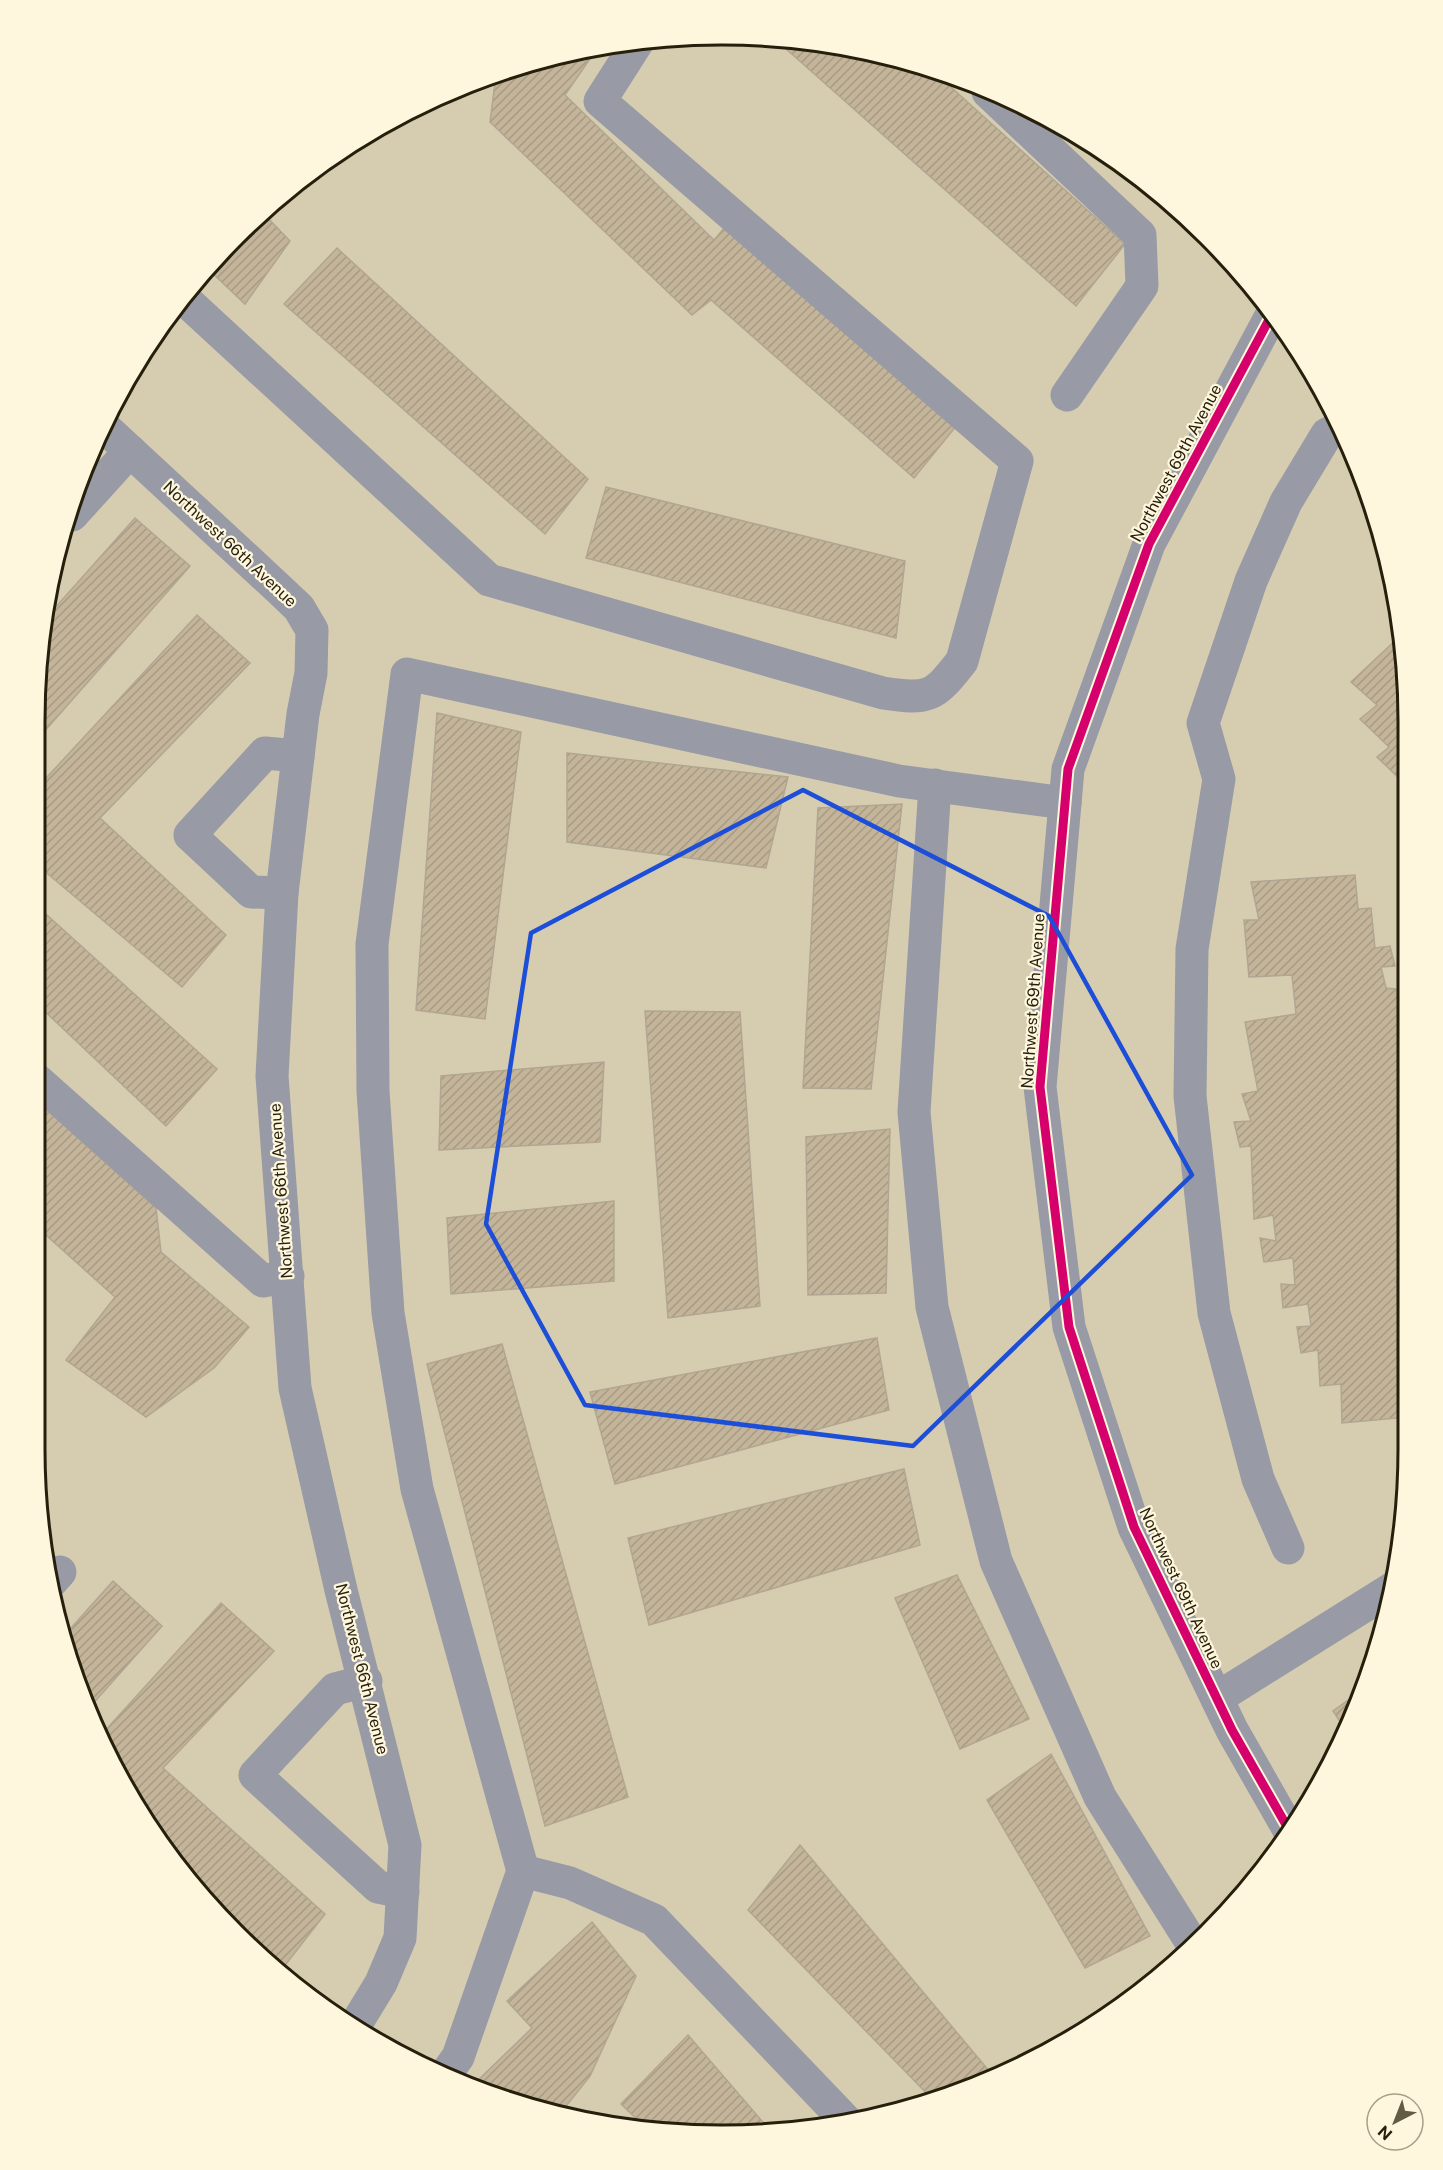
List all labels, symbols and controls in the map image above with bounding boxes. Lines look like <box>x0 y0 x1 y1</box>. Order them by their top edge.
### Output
street label: Northwest 69th Avenue <box>1126 381 1226 545</box>
street label: Northwest 66th Avenue <box>159 477 301 611</box>
street label: Northwest 69th Avenue <box>1017 913 1049 1089</box>
street label: Northwest 66th Avenue <box>265 1103 297 1279</box>
street label: Northwest 69th Avenue <box>1135 1504 1227 1672</box>
street label: Northwest 66th Avenue <box>332 1581 392 1757</box>
north arrow <box>1365 2092 1425 2152</box>
text: N <box>1374 2122 1396 2144</box>

